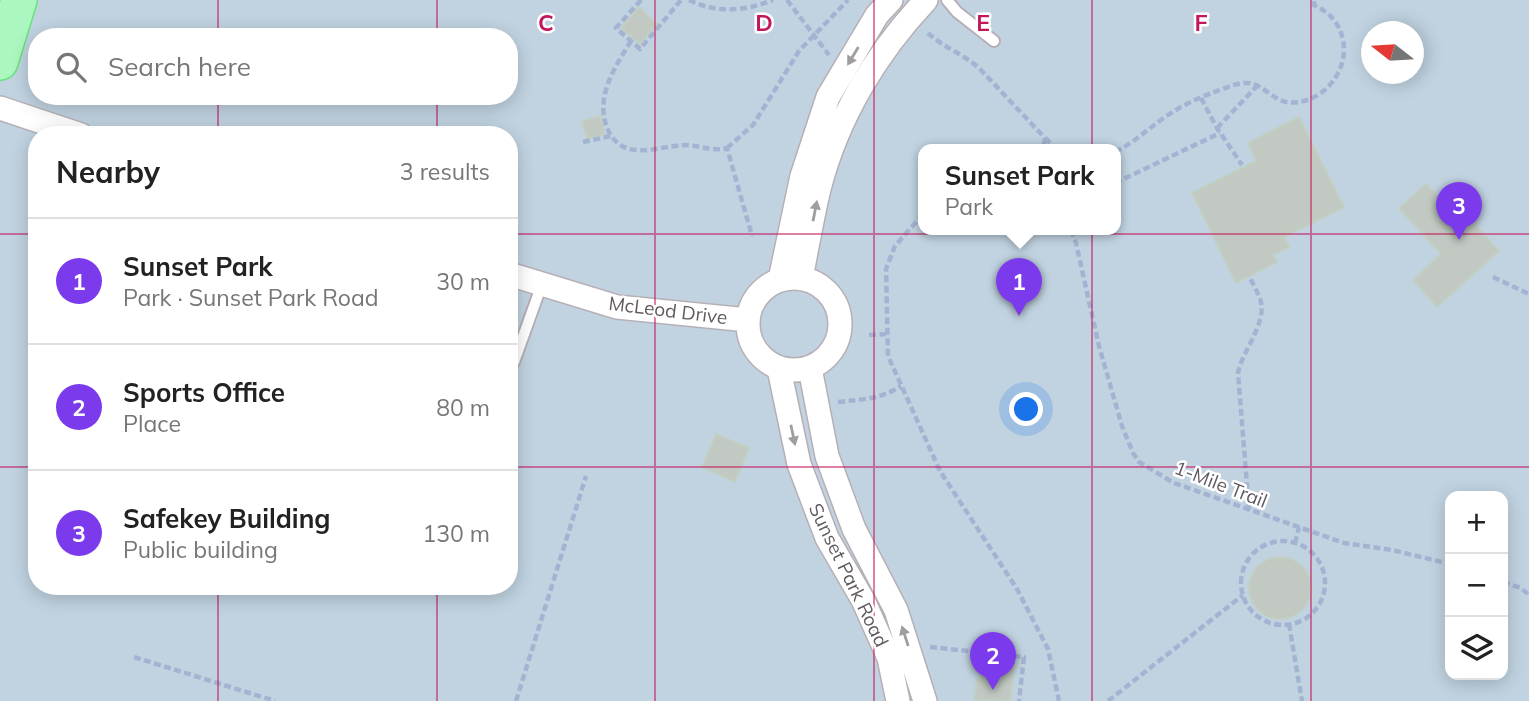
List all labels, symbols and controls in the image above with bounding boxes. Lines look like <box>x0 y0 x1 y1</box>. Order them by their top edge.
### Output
text: C <box>538 8 554 37</box>
text: D <box>755 8 773 37</box>
text: E <box>976 8 990 37</box>
text: F <box>1194 8 1208 37</box>
north arrow <box>1361 21 1424 84</box>
search box <box>28 28 518 105</box>
one-way arrow <box>847 46 859 66</box>
icon: search <box>52 48 90 86</box>
text: Search here <box>108 50 251 83</box>
popup <box>918 144 1121 235</box>
text: Nearby <box>56 153 160 191</box>
text: 3 results <box>400 157 490 186</box>
text: Sunset Park <box>945 159 1094 192</box>
pin: 3 <box>1436 182 1482 240</box>
text: Park <box>945 192 993 221</box>
one-way arrow <box>809 200 820 222</box>
text: Sunset Park <box>123 250 273 283</box>
pin: 1 <box>996 258 1042 316</box>
text: 1 <box>72 267 86 296</box>
text: 30 m <box>436 267 490 296</box>
text: Park · Sunset Park Road <box>123 283 379 312</box>
street label: McLeod Drive <box>607 291 729 329</box>
text: Sports Office <box>123 376 285 409</box>
your location <box>1009 392 1043 426</box>
text: 2 <box>72 393 86 422</box>
text: 80 m <box>436 393 490 422</box>
text: Place <box>123 409 181 438</box>
one-way arrow <box>787 424 798 446</box>
street label: 1-Mile Trail <box>1171 455 1271 513</box>
map controls <box>1445 491 1508 680</box>
button: + <box>1445 491 1508 554</box>
street label: Sunset Park Road <box>804 499 894 651</box>
text: Safekey Building <box>123 502 331 535</box>
text: 3 <box>72 519 86 548</box>
text: 130 m <box>422 519 490 548</box>
text: Public building <box>123 535 278 564</box>
button: − <box>1445 554 1508 617</box>
button: layers <box>1445 617 1508 680</box>
one-way arrow <box>899 625 910 646</box>
pin: 2 <box>970 632 1016 690</box>

